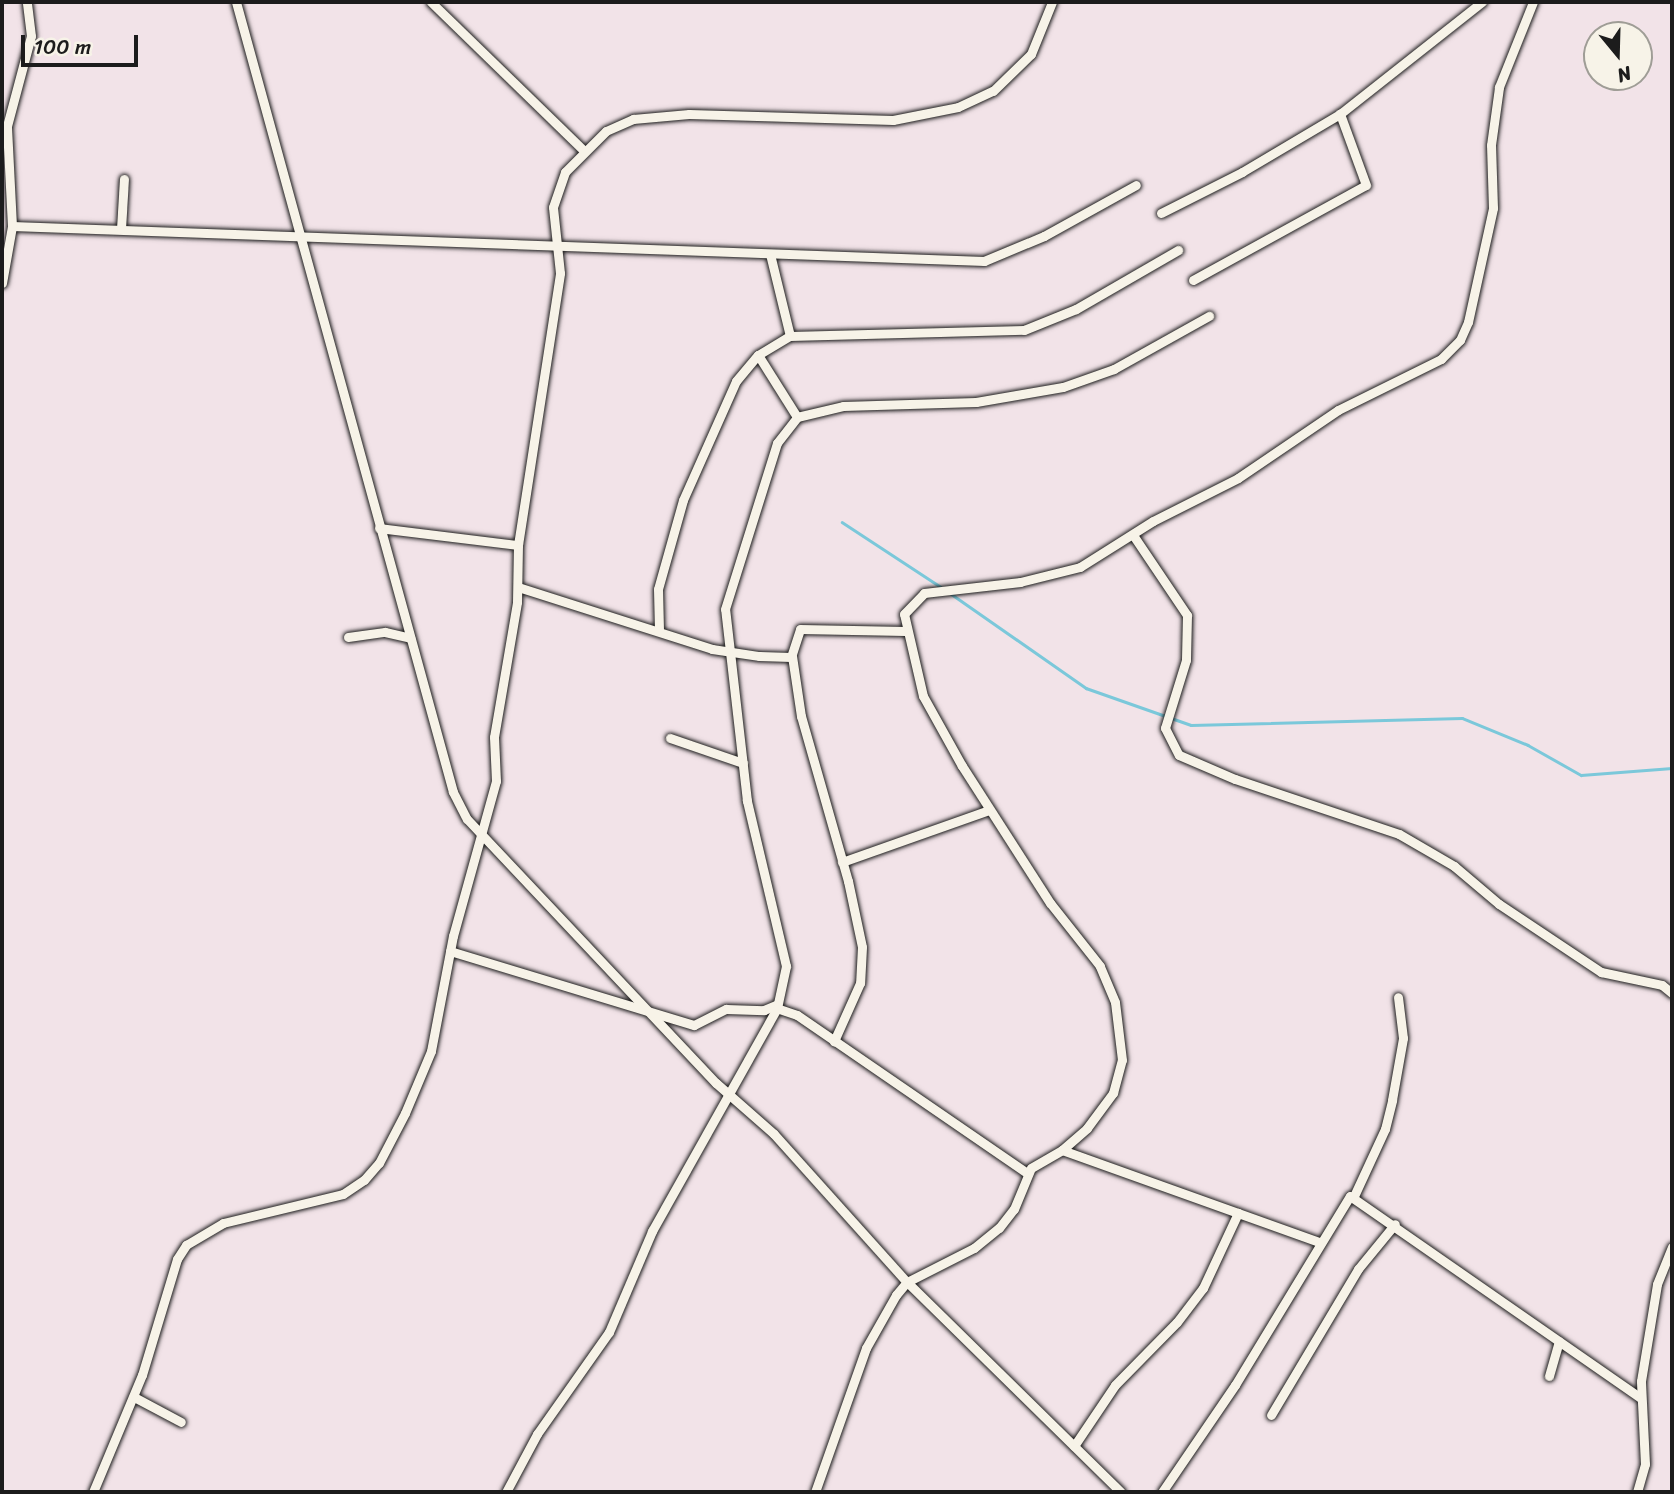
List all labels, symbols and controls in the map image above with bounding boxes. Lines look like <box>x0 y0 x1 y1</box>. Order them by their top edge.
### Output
scale bar <box>24 21 142 65</box>
north arrow <box>1583 21 1653 91</box>
text: 100 m <box>34 28 91 66</box>
text: N <box>1613 57 1636 92</box>

